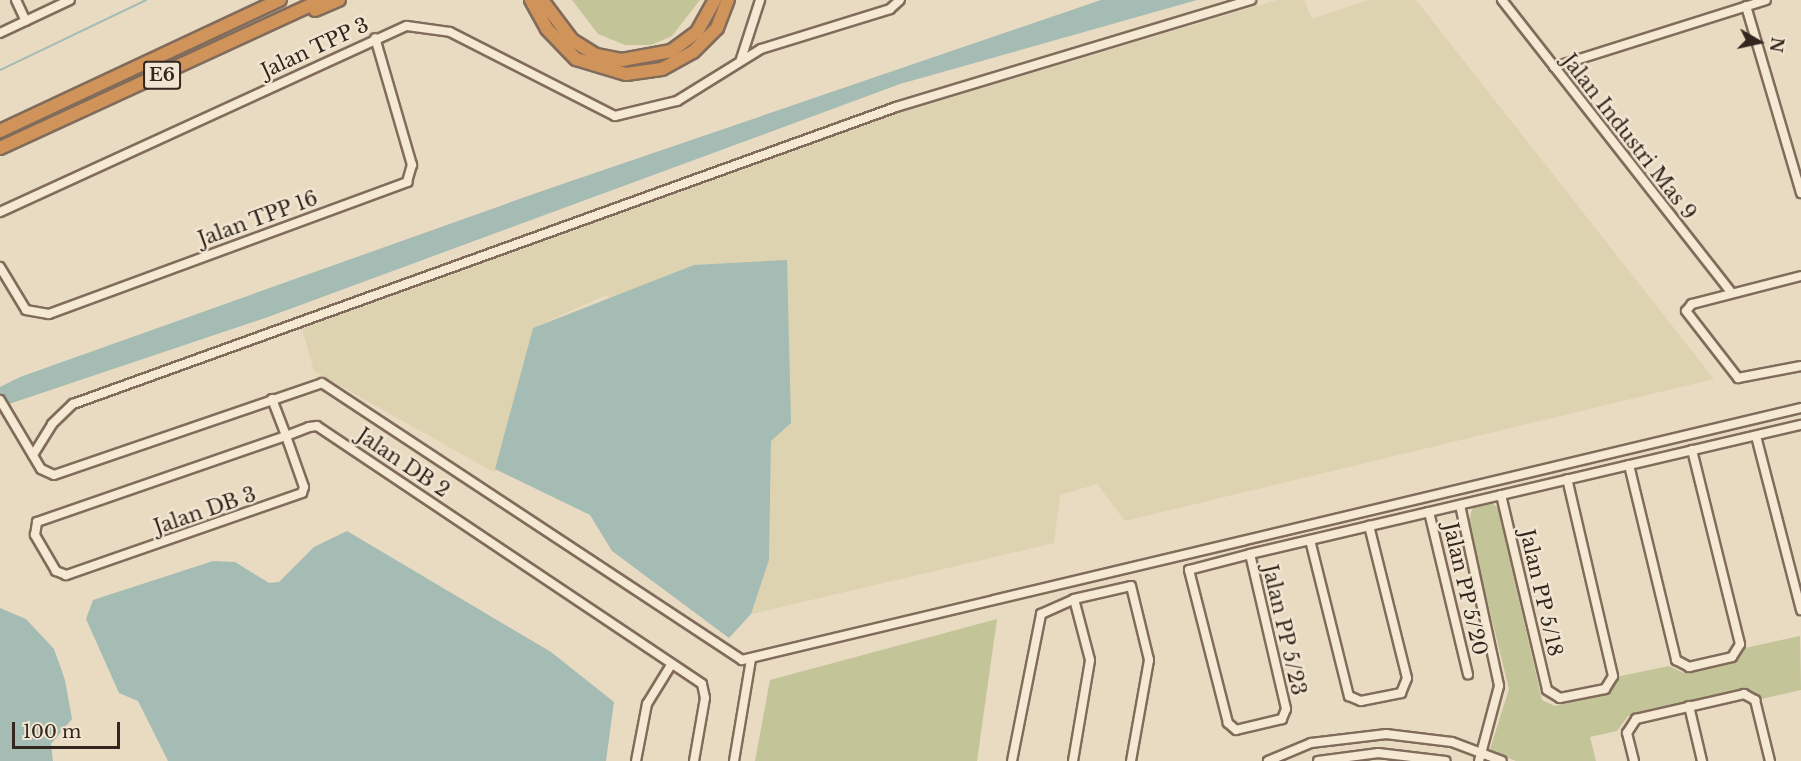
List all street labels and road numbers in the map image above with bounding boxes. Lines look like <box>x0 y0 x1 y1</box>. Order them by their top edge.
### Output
street label: Jalan TPP 3 <box>257 12 373 84</box>
street label: Jalan Industri Mas 9 <box>1557 49 1701 225</box>
road number: E6 <box>142 60 182 90</box>
street label: Jalan TPP 16 <box>194 186 322 252</box>
street label: Jalan DB 2 <box>352 423 454 503</box>
street label: Jalan DB 3 <box>151 482 259 540</box>
street label: Jalan PP 5/20 <box>1438 520 1492 658</box>
street label: Jalan PP 5/18 <box>1515 527 1567 659</box>
street label: Jalan PP 5/23 <box>1257 562 1311 698</box>

